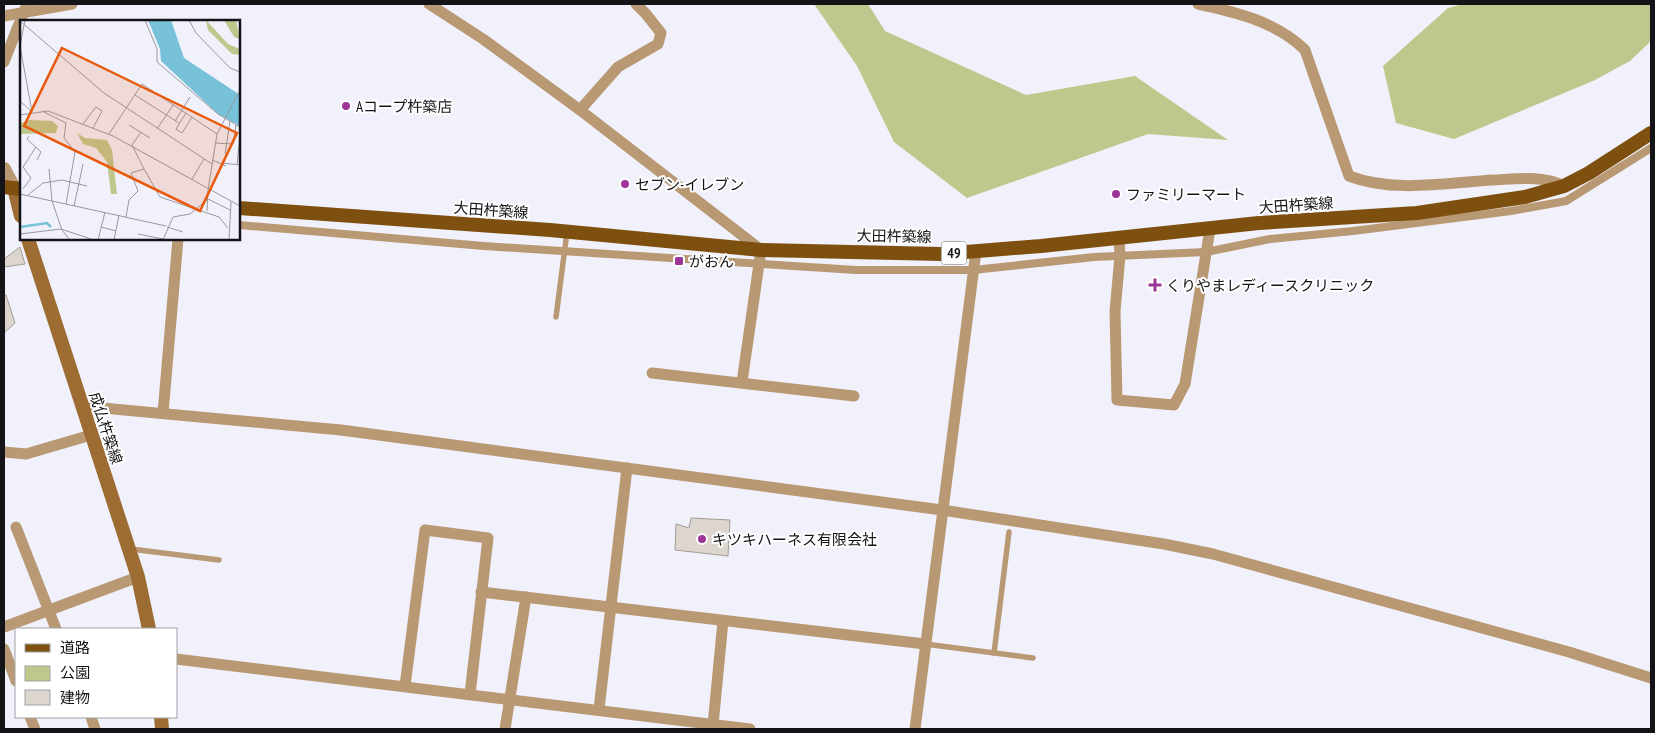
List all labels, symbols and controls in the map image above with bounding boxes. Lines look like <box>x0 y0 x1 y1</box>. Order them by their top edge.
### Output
inset map <box>20 20 240 240</box>
place label: Aコープ杵築店 <box>356 97 452 116</box>
marker: Aコープ杵築店 <box>340 100 352 112</box>
place label: セブン-イレブン <box>635 175 744 194</box>
marker: セブン-イレブン <box>619 178 631 190</box>
place label: ファミリーマート <box>1126 185 1246 204</box>
marker: ファミリーマート <box>1110 188 1122 200</box>
street label: 大田杵築線 <box>1258 193 1334 217</box>
street label: 大田杵築線 <box>453 198 529 222</box>
street label: 大田杵築線 <box>856 226 932 246</box>
road number: 49 <box>942 242 966 264</box>
place label: がおん <box>689 252 734 271</box>
marker: がおん <box>673 255 685 267</box>
place label: くりやまレディースクリニック <box>1166 276 1374 295</box>
marker: くりやまレディースクリニック <box>1148 278 1162 292</box>
street label: 成仏杵築線 <box>85 389 127 467</box>
place label: キツキハーネス有限会社 <box>712 530 877 549</box>
marker: キツキハーネス有限会社 <box>696 533 708 545</box>
legend <box>15 628 178 718</box>
text: 道路 <box>60 638 90 657</box>
text: 公園 <box>60 663 90 682</box>
text: 建物 <box>60 688 90 707</box>

